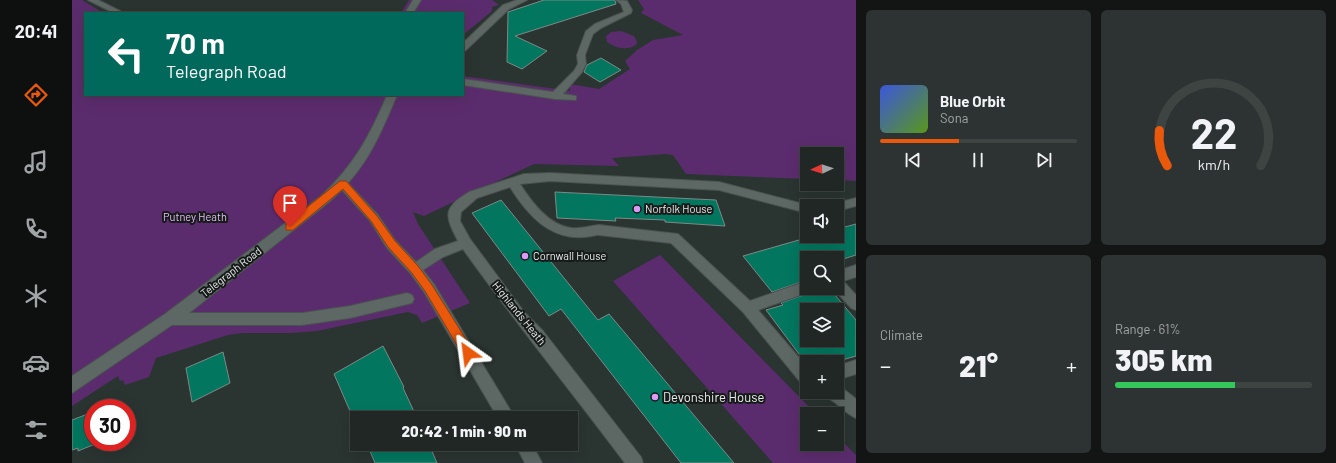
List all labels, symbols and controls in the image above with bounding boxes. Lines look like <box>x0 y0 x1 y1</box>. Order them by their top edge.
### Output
text: 20:41 <box>15 20 57 42</box>
text: 70 m <box>166 26 225 60</box>
icon: left <box>100 28 152 80</box>
text: Telegraph Road <box>166 60 287 82</box>
icon: directions <box>22 81 50 109</box>
text: Blue Orbit <box>940 92 1005 110</box>
text: 22 <box>1190 106 1237 156</box>
text: Sona <box>940 110 968 126</box>
north arrow <box>800 147 844 191</box>
map controls <box>800 147 844 451</box>
icon: music <box>22 148 50 176</box>
icon: previous <box>902 149 924 171</box>
icon: pause <box>967 149 989 171</box>
icon: next <box>1033 149 1055 171</box>
text: km/h <box>1197 155 1230 172</box>
pin <box>273 186 307 227</box>
icon: arrive <box>279 192 301 214</box>
button: sound <box>800 199 844 243</box>
place label: Norfolk House <box>645 202 713 215</box>
marker: Norfolk House <box>632 204 642 214</box>
park label: Putney Heath <box>163 210 227 223</box>
icon: phone <box>22 215 50 243</box>
street label: Telegraph Road <box>198 244 264 299</box>
place label: Cornwall House <box>533 249 607 262</box>
marker: Cornwall House <box>520 251 530 261</box>
button: search <box>800 251 844 295</box>
street label: Highlands Heath <box>490 278 549 347</box>
icon: climate <box>22 282 50 310</box>
button: layers <box>800 303 844 347</box>
text: Range · 61% <box>1115 321 1180 337</box>
text: Climate <box>880 327 923 343</box>
position arrow <box>447 332 489 374</box>
text: 305 km <box>1115 341 1213 377</box>
text: 21° <box>959 347 998 383</box>
icon: car <box>22 349 50 377</box>
text: − <box>880 352 891 378</box>
text: + <box>1066 352 1077 378</box>
button: + <box>800 355 844 399</box>
place label: Devonshire House <box>663 389 764 405</box>
marker: Devonshire House <box>650 392 660 402</box>
speed limit sign: 30 <box>84 399 136 451</box>
button: − <box>800 407 844 451</box>
icon: filters <box>22 416 50 444</box>
text: 20:42 · 1 min · 90 m <box>401 422 527 440</box>

